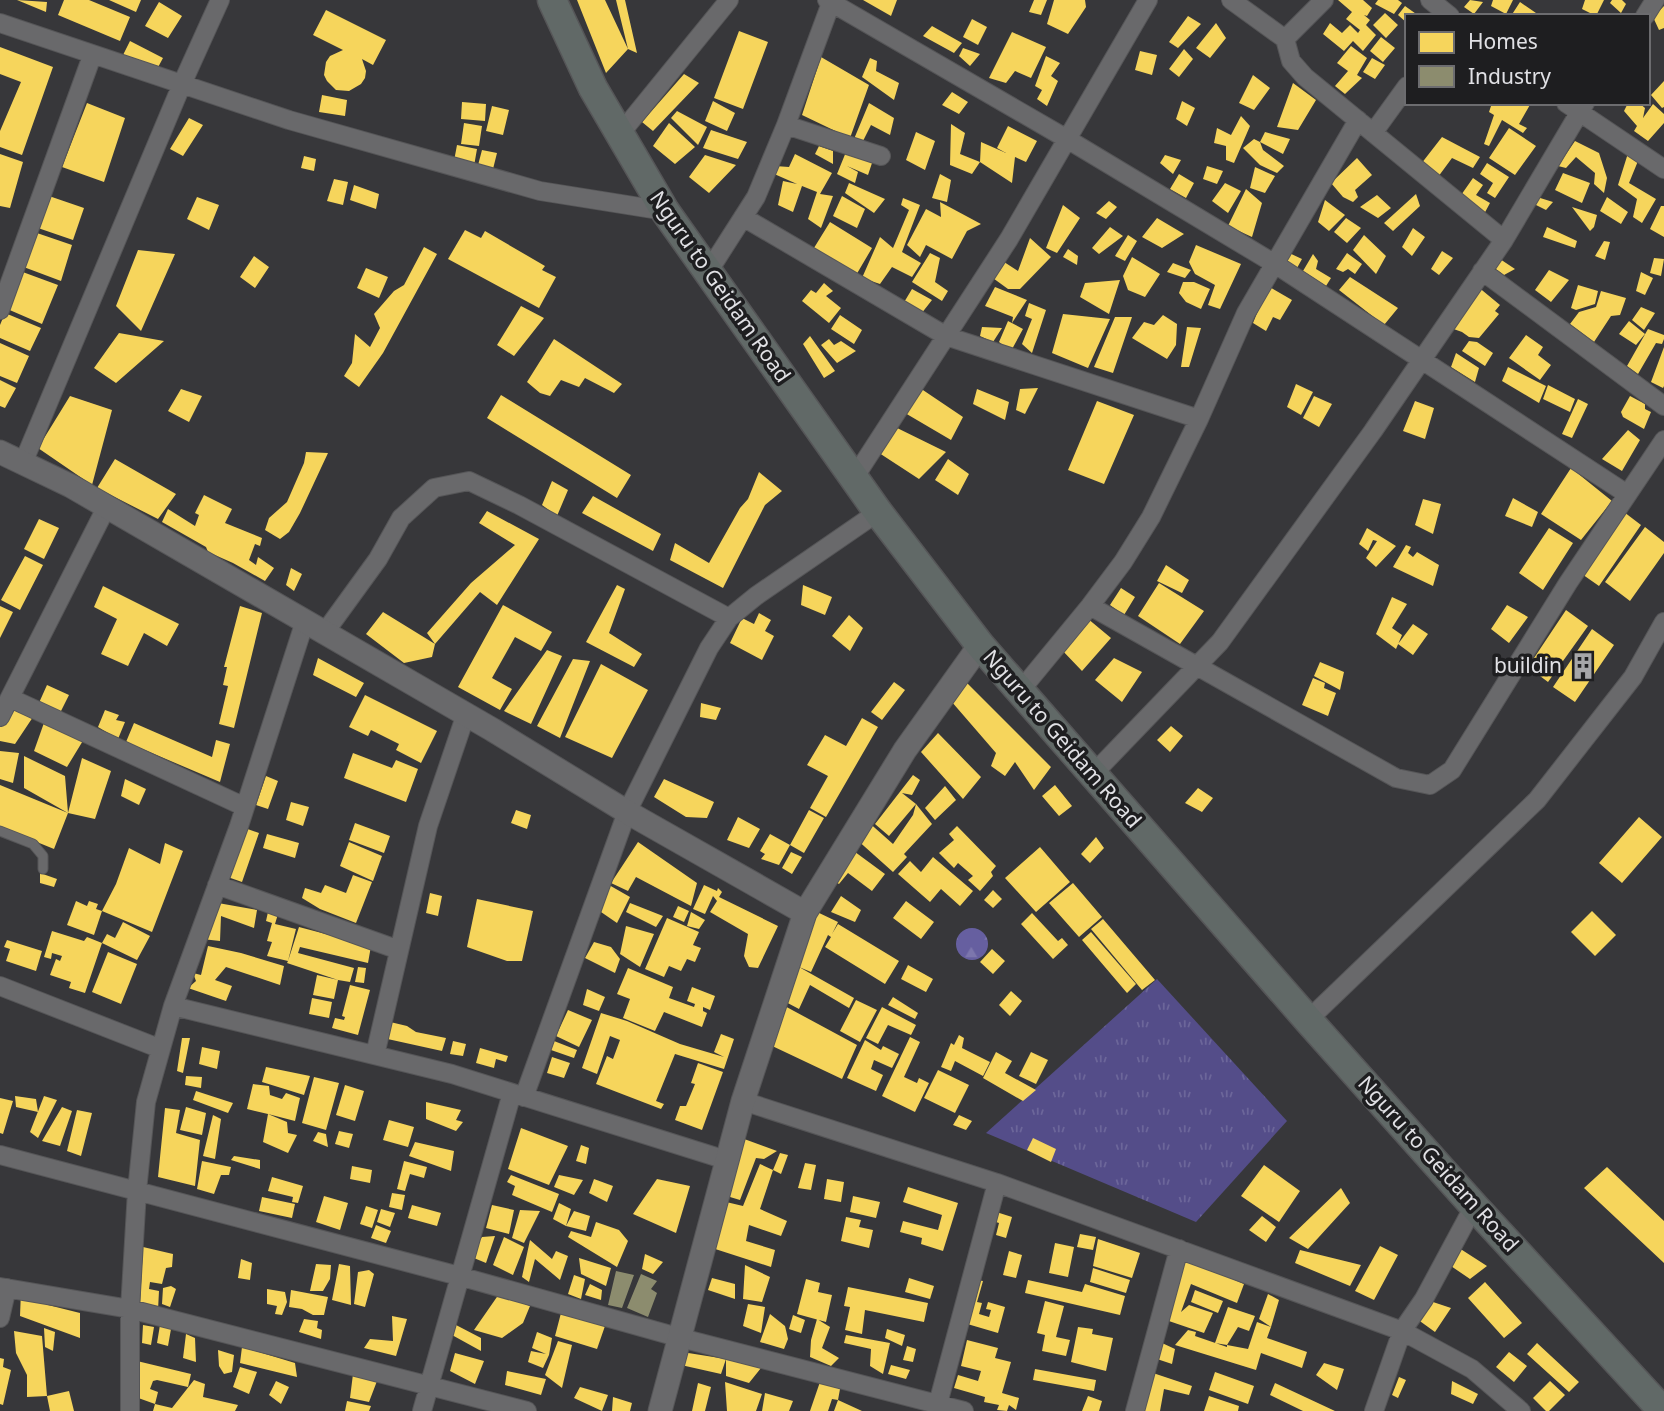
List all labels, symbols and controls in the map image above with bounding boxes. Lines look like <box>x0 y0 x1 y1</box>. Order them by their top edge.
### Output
legend <box>1405 14 1650 105</box>
text: Homes <box>1468 27 1538 55</box>
text: Industry <box>1468 62 1551 90</box>
street label: Nguru to Geidam Road <box>644 185 798 388</box>
street label: Nguru to Geidam Road <box>978 643 1148 833</box>
place label: buildin <box>1494 651 1562 679</box>
building icon: buildin <box>1568 651 1598 681</box>
street label: Nguru to Geidam Road <box>1352 1069 1525 1257</box>

